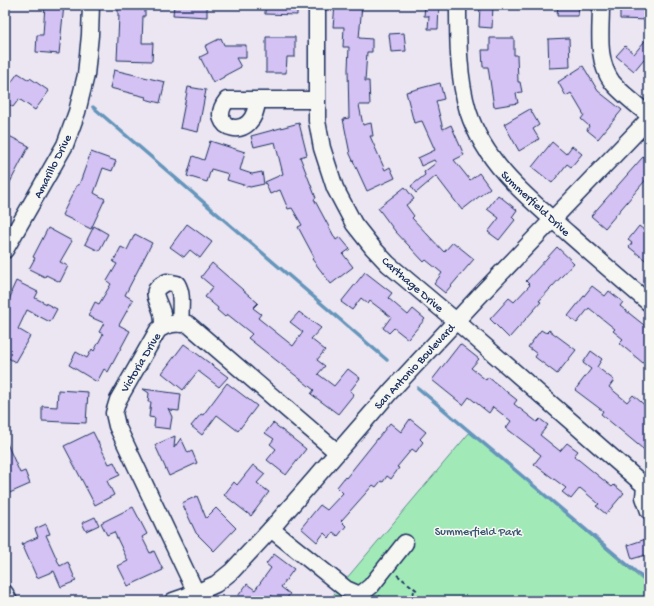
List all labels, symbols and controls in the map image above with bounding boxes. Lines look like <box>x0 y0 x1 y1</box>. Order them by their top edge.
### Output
street label: Amarillo Drive <box>32 132 76 201</box>
street label: Summerfield Drive <box>497 169 573 241</box>
street label: Carthage Drive <box>378 255 446 317</box>
street label: San Antonio Boulevard <box>372 321 459 413</box>
street label: Victoria Drive <box>118 330 165 396</box>
park label: Summerfield Park <box>435 526 523 540</box>

